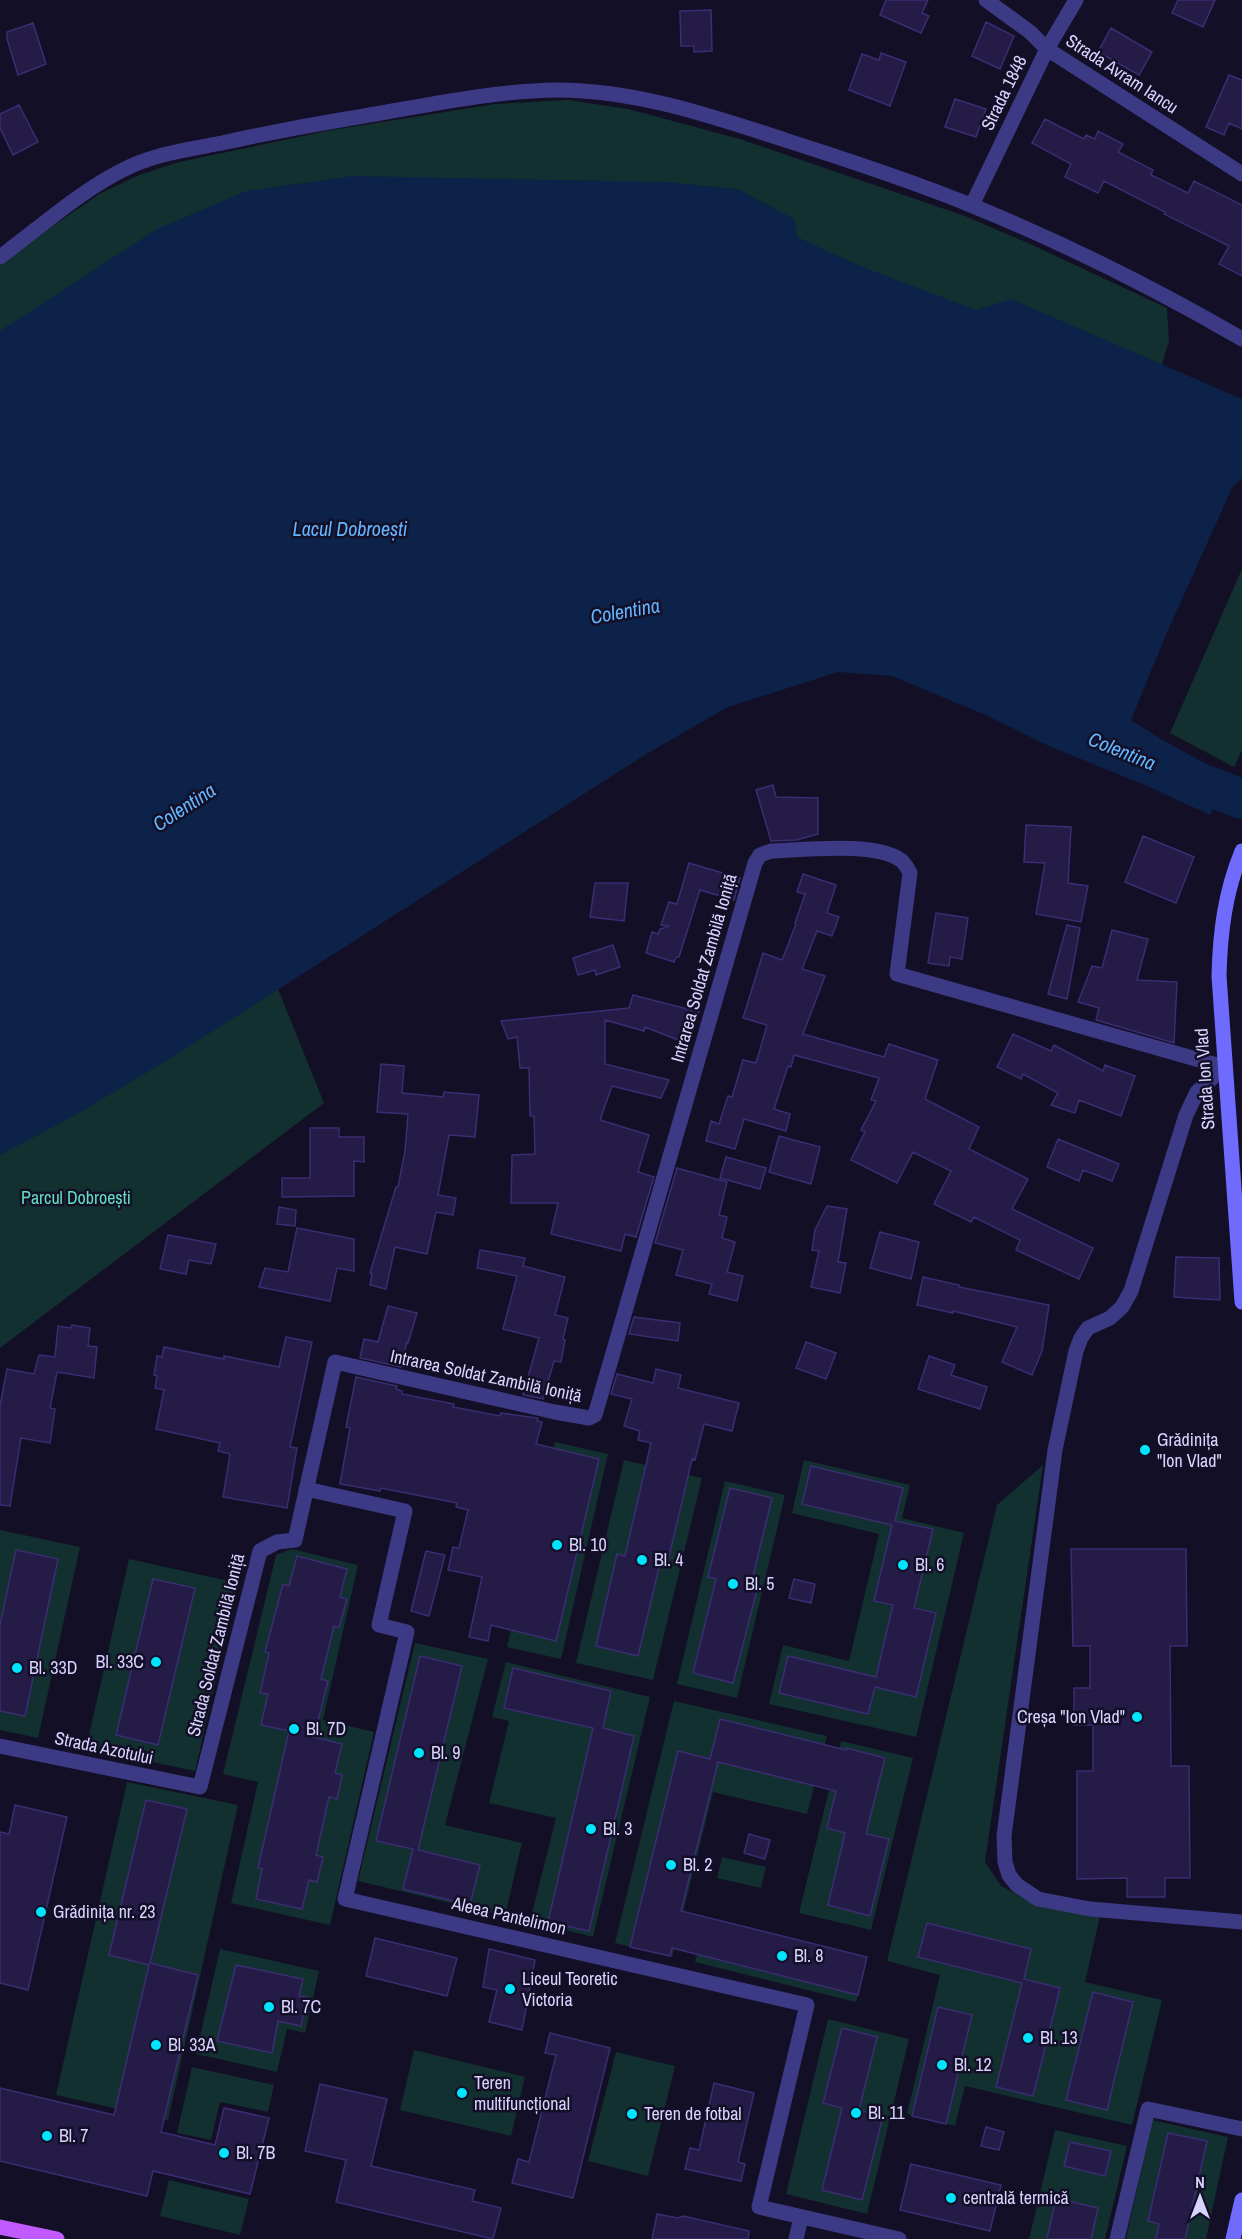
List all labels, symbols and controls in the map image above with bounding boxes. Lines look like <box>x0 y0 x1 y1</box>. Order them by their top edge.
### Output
street label: Strada Avram Iancu <box>1061 28 1183 119</box>
street label: Strada 1848 <box>975 51 1032 134</box>
water label: Lacul Dobroești <box>293 515 408 542</box>
water label: Colentina <box>588 591 662 630</box>
water label: Colentina <box>1085 725 1160 776</box>
water label: Colentina <box>147 776 221 837</box>
street label: Intrarea Soldat Zambilă Ioniță <box>665 871 742 1065</box>
street label: Strada Ion Vlad <box>1188 1027 1221 1131</box>
park label: Parcul Dobroești <box>21 1185 131 1210</box>
street label: Intrarea Soldat Zambilă Ioniță <box>388 1343 584 1408</box>
place label: Grădinița "Ion Vlad" <box>1157 1427 1222 1473</box>
marker: Grădinița "Ion Vlad" <box>1138 1443 1152 1457</box>
place label: Bl. 10 <box>569 1532 607 1557</box>
marker: Bl. 10 <box>550 1538 564 1552</box>
place label: Bl. 4 <box>654 1547 684 1572</box>
street label: Strada Soldat Zambilă Ioniță <box>181 1551 250 1739</box>
place label: Bl. 6 <box>915 1552 945 1577</box>
marker: Bl. 4 <box>635 1553 649 1567</box>
marker: Bl. 6 <box>896 1558 910 1572</box>
place label: Bl. 5 <box>745 1571 775 1596</box>
marker: Bl. 5 <box>726 1577 740 1591</box>
place label: Bl. 33C <box>96 1649 144 1674</box>
place label: Bl. 33D <box>29 1655 77 1680</box>
marker: Bl. 33C <box>149 1655 163 1669</box>
marker: Bl. 33D <box>10 1661 24 1675</box>
place label: Creșa "Ion Vlad" <box>1017 1704 1125 1729</box>
marker: Creșa "Ion Vlad" <box>1130 1710 1144 1724</box>
place label: Bl. 7D <box>306 1716 346 1741</box>
marker: Bl. 7D <box>287 1722 301 1736</box>
street label: Strada Azotului <box>53 1725 156 1770</box>
place label: Bl. 9 <box>431 1740 461 1765</box>
marker: Bl. 9 <box>412 1746 426 1760</box>
place label: Bl. 3 <box>603 1816 633 1841</box>
marker: Bl. 3 <box>584 1822 598 1836</box>
place label: Bl. 2 <box>683 1852 713 1877</box>
marker: Bl. 2 <box>664 1858 678 1872</box>
street label: Aleea Pantelimon <box>449 1890 569 1941</box>
place label: Grădinița nr. 23 <box>53 1899 156 1924</box>
marker: Grădinița nr. 23 <box>34 1905 48 1919</box>
place label: Bl. 8 <box>794 1943 824 1968</box>
marker: Bl. 8 <box>775 1949 789 1963</box>
place label: Liceul Teoretic Victoria <box>522 1966 618 2012</box>
marker: Liceul Teoretic Victoria <box>503 1982 517 1996</box>
place label: Bl. 7C <box>281 1994 321 2019</box>
marker: Bl. 7C <box>262 2000 276 2014</box>
place label: Bl. 13 <box>1040 2025 1078 2050</box>
marker: Bl. 13 <box>1021 2031 1035 2045</box>
place label: Bl. 33A <box>168 2032 216 2057</box>
marker: Bl. 33A <box>149 2038 163 2052</box>
place label: Bl. 12 <box>954 2052 992 2077</box>
marker: Bl. 12 <box>935 2058 949 2072</box>
place label: Teren multifuncțional <box>474 2070 570 2116</box>
marker: Teren multifuncțional <box>455 2086 469 2100</box>
place label: Bl. 11 <box>868 2100 905 2125</box>
place label: Teren de fotbal <box>644 2101 742 2126</box>
marker: Bl. 11 <box>849 2106 863 2120</box>
marker: Teren de fotbal <box>625 2107 639 2121</box>
place label: Bl. 7 <box>59 2123 89 2148</box>
marker: Bl. 7 <box>40 2129 54 2143</box>
place label: Bl. 7B <box>236 2140 276 2165</box>
marker: Bl. 7B <box>217 2146 231 2160</box>
north arrow <box>1170 2167 1230 2227</box>
text: N <box>1195 2171 1205 2193</box>
place label: centrală termică <box>963 2185 1069 2210</box>
marker: centrală termică <box>944 2191 958 2205</box>

